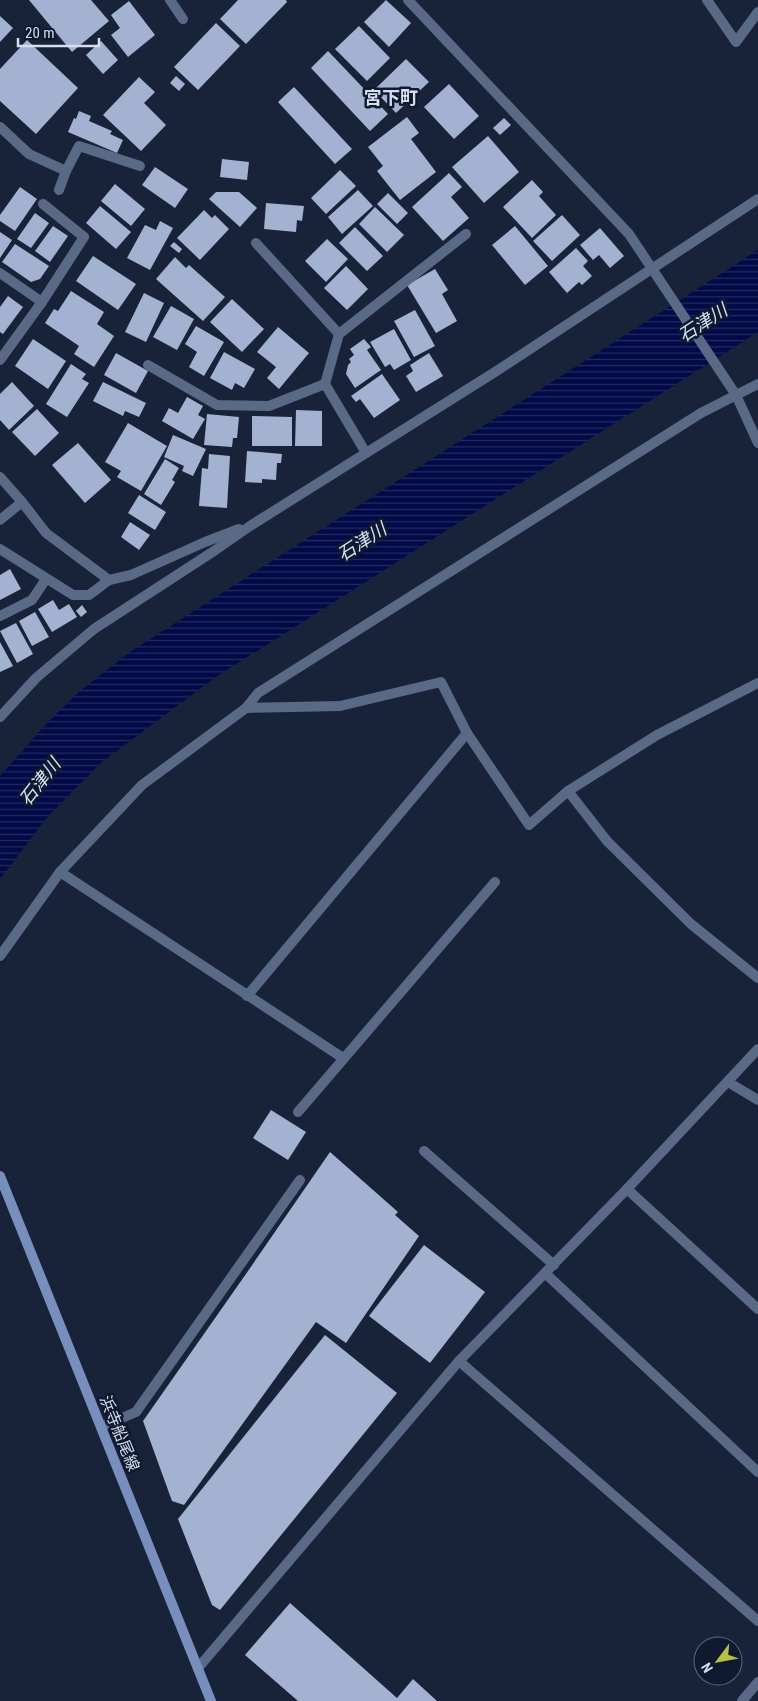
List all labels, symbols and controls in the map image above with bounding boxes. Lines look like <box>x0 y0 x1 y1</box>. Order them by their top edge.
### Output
scale bar <box>18 15 99 47</box>
text: 20 m <box>25 24 55 42</box>
district label: 宮下町 <box>364 87 418 108</box>
water label: 石津川 <box>674 298 733 346</box>
water label: 石津川 <box>333 517 392 565</box>
water label: 石津川 <box>15 752 66 809</box>
street label: 浜寺船尾線 <box>96 1393 143 1474</box>
north arrow <box>693 1636 743 1686</box>
text: N <box>698 1660 716 1676</box>

